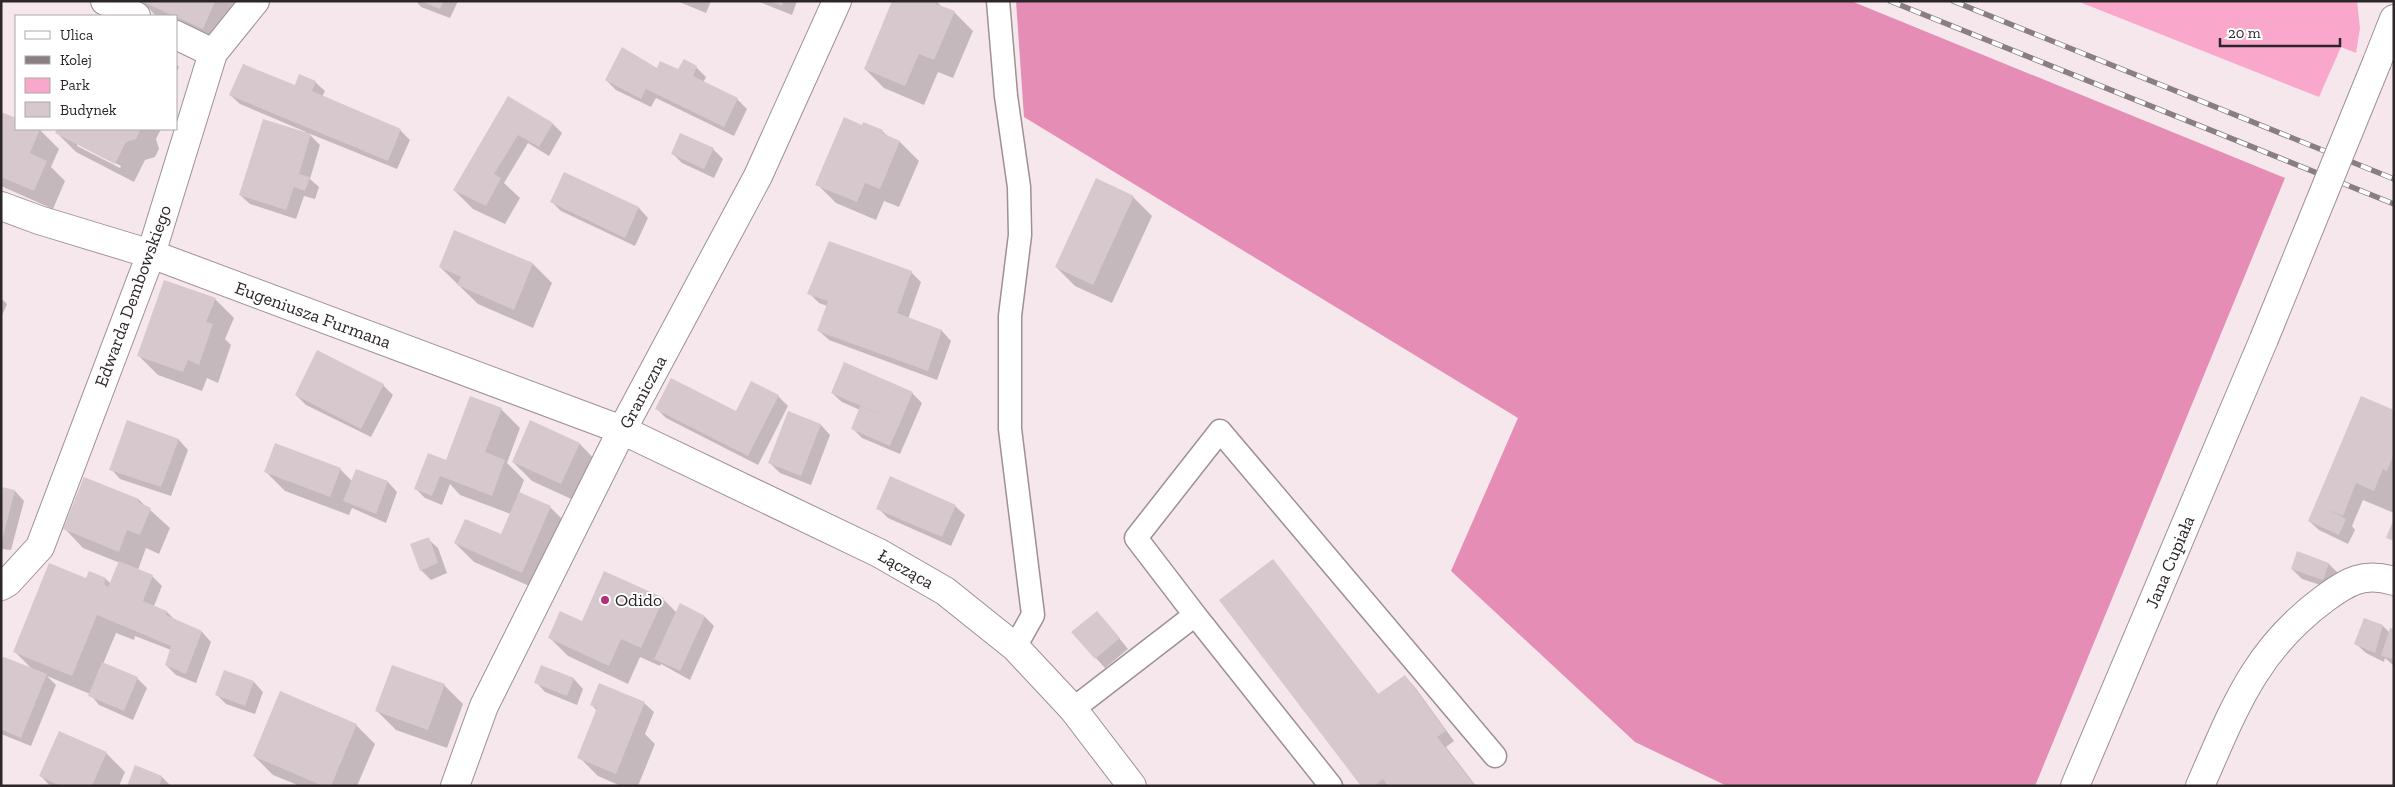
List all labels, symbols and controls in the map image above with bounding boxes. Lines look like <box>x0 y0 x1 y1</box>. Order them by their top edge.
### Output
legend <box>15 15 178 130</box>
scale bar <box>2220 15 2340 47</box>
text: 20 m <box>2228 24 2261 42</box>
text: Ulica <box>60 26 93 44</box>
text: Kolej <box>60 51 92 69</box>
text: Park <box>60 76 90 94</box>
text: Budynek <box>60 101 117 119</box>
street label: Edwarda Dembowskiego <box>90 202 176 390</box>
street label: Eugeniusza Furmana <box>232 277 394 354</box>
street label: Graniczna <box>615 351 672 432</box>
street label: Jana Cupiała <box>2141 512 2199 612</box>
street label: Łącząca <box>874 544 938 594</box>
place label: Odido <box>615 589 662 611</box>
marker: Odido <box>599 594 611 606</box>

